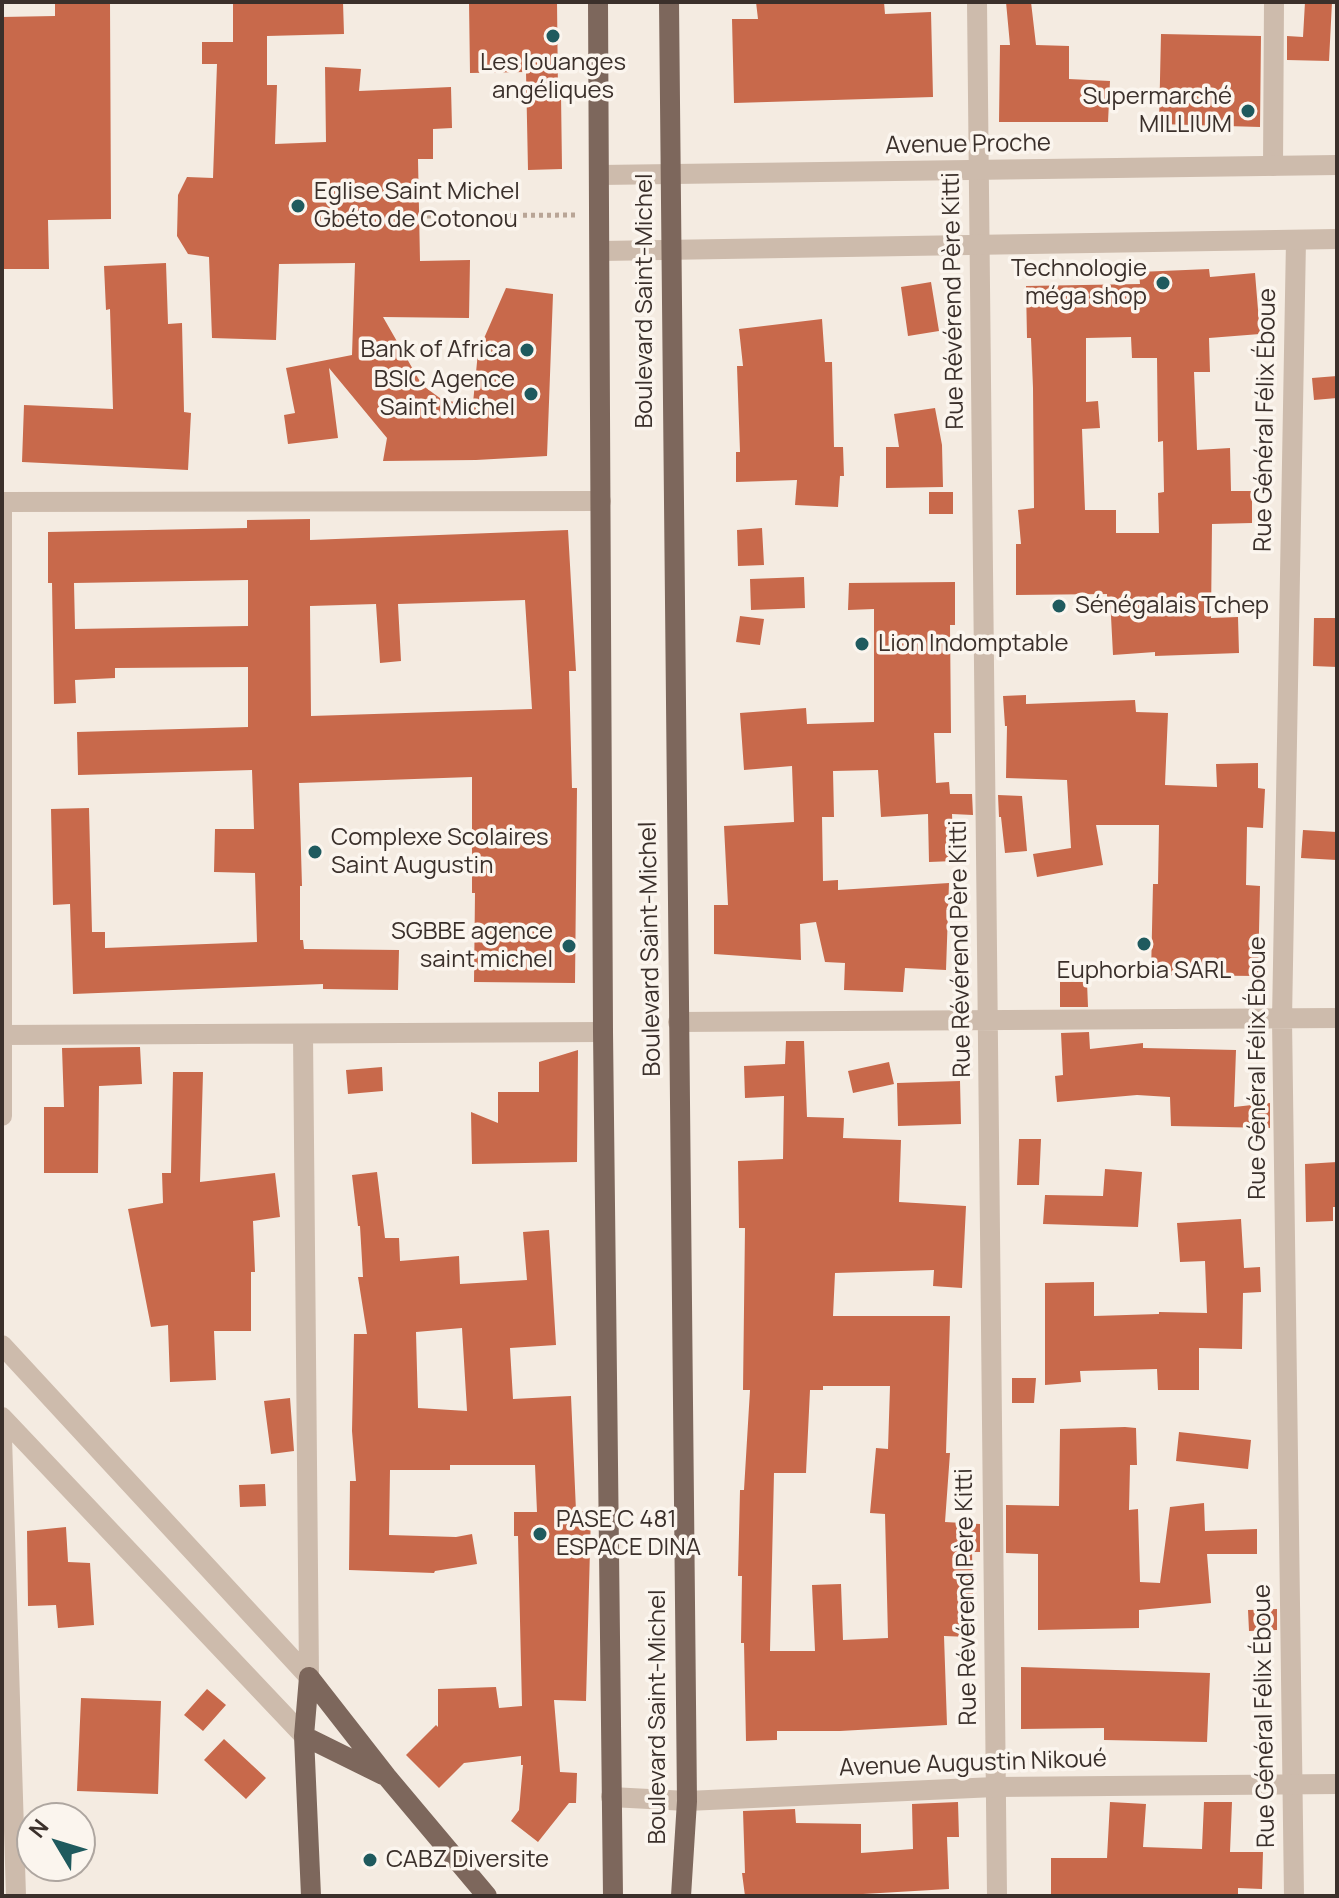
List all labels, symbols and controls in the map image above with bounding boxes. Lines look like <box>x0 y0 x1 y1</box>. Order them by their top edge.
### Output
marker: Les louanges angéliques <box>544 27 562 45</box>
place label: Les louanges angéliques <box>480 49 626 105</box>
place label: Supermarché MILLIUM <box>1082 83 1232 139</box>
marker: Supermarché MILLIUM <box>1239 102 1257 120</box>
street label: Avenue Proche <box>885 129 1051 161</box>
street label: Rue Révérend Père Kitti <box>937 172 971 430</box>
street label: Boulevard Saint-Michel <box>631 173 659 429</box>
place label: Eglise Saint Michel Gbéto de Cotonou <box>314 178 520 234</box>
marker: Eglise Saint Michel Gbéto de Cotonou <box>289 197 307 215</box>
place label: Technologie méga shop <box>1011 255 1147 311</box>
marker: Technologie méga shop <box>1154 274 1172 292</box>
street label: Rue Général Félix Éboue <box>1249 288 1283 552</box>
place label: Bank of Africa <box>361 336 511 364</box>
marker: Bank of Africa <box>518 341 536 359</box>
place label: BSIC Agence Saint Michel <box>374 366 515 422</box>
marker: BSIC Agence Saint Michel <box>522 385 540 403</box>
place label: Sénégalais Tchep <box>1075 592 1269 620</box>
marker: Sénégalais Tchep <box>1050 597 1068 615</box>
place label: Lion Indomptable <box>878 630 1069 658</box>
marker: Lion Indomptable <box>853 635 871 653</box>
street label: Rue Révérend Père Kitti <box>944 820 978 1078</box>
street label: Boulevard Saint-Michel <box>634 821 668 1077</box>
place label: Complexe Scolaires Saint Augustin <box>331 824 549 880</box>
marker: Complexe Scolaires Saint Augustin <box>306 843 324 861</box>
place label: SGBBE agence saint michel <box>391 918 553 974</box>
marker: Euphorbia SARL <box>1135 935 1153 953</box>
street label: Rue Général Félix Éboue <box>1244 936 1272 1200</box>
marker: SGBBE agence saint michel <box>560 937 578 955</box>
place label: Euphorbia SARL <box>1057 957 1231 985</box>
street label: Rue Révérend Père Kitti <box>950 1468 984 1726</box>
place label: PASE C 481 ESPACE DINA <box>556 1506 701 1562</box>
marker: PASE C 481 ESPACE DINA <box>531 1525 549 1543</box>
street label: Rue Général Félix Éboue <box>1248 1584 1282 1848</box>
street label: Boulevard Saint-Michel <box>644 1589 672 1845</box>
street label: Avenue Augustin Nikoué <box>839 1745 1107 1783</box>
north arrow <box>16 1802 96 1882</box>
text: N <box>22 1813 55 1844</box>
place label: CABZ Diversite <box>386 1846 549 1874</box>
marker: CABZ Diversite <box>361 1851 379 1869</box>

